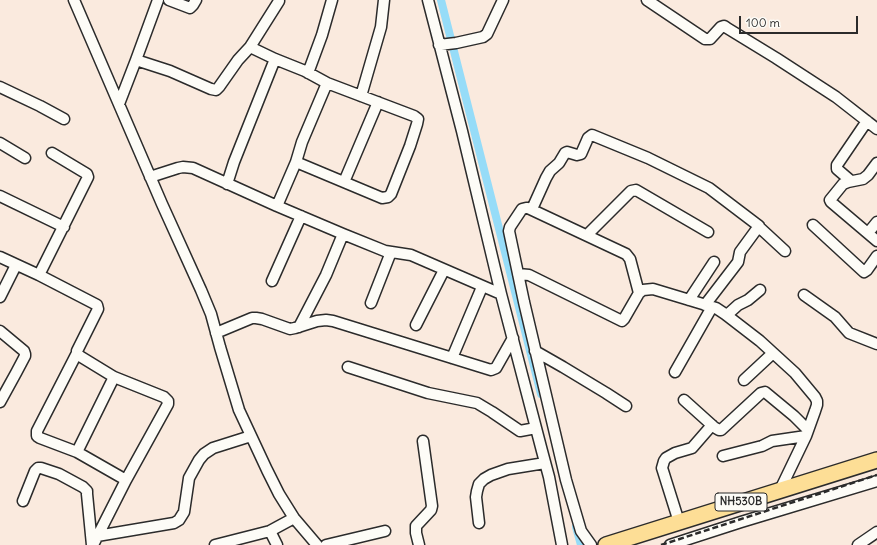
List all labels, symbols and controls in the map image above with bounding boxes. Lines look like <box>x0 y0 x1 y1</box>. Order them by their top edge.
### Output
scale bar <box>741 8 860 34</box>
text: 100 m <box>746 15 780 30</box>
road number: NH530B <box>715 493 767 511</box>

